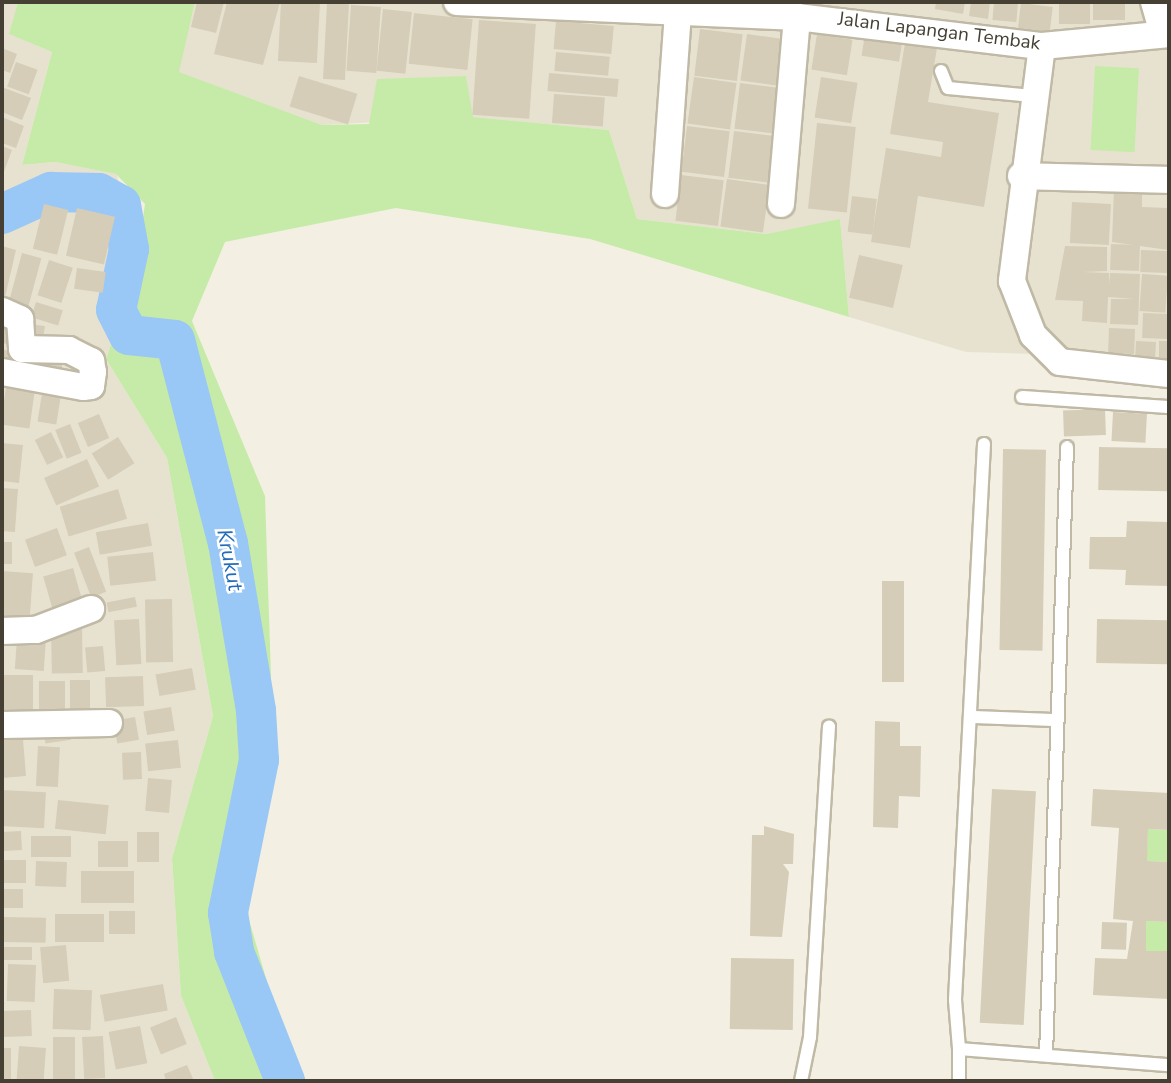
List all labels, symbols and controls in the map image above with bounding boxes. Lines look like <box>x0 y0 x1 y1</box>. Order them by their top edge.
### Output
street label: Jalan Lapangan Tembak <box>836 8 1042 56</box>
water label: Krukut <box>212 527 248 593</box>

